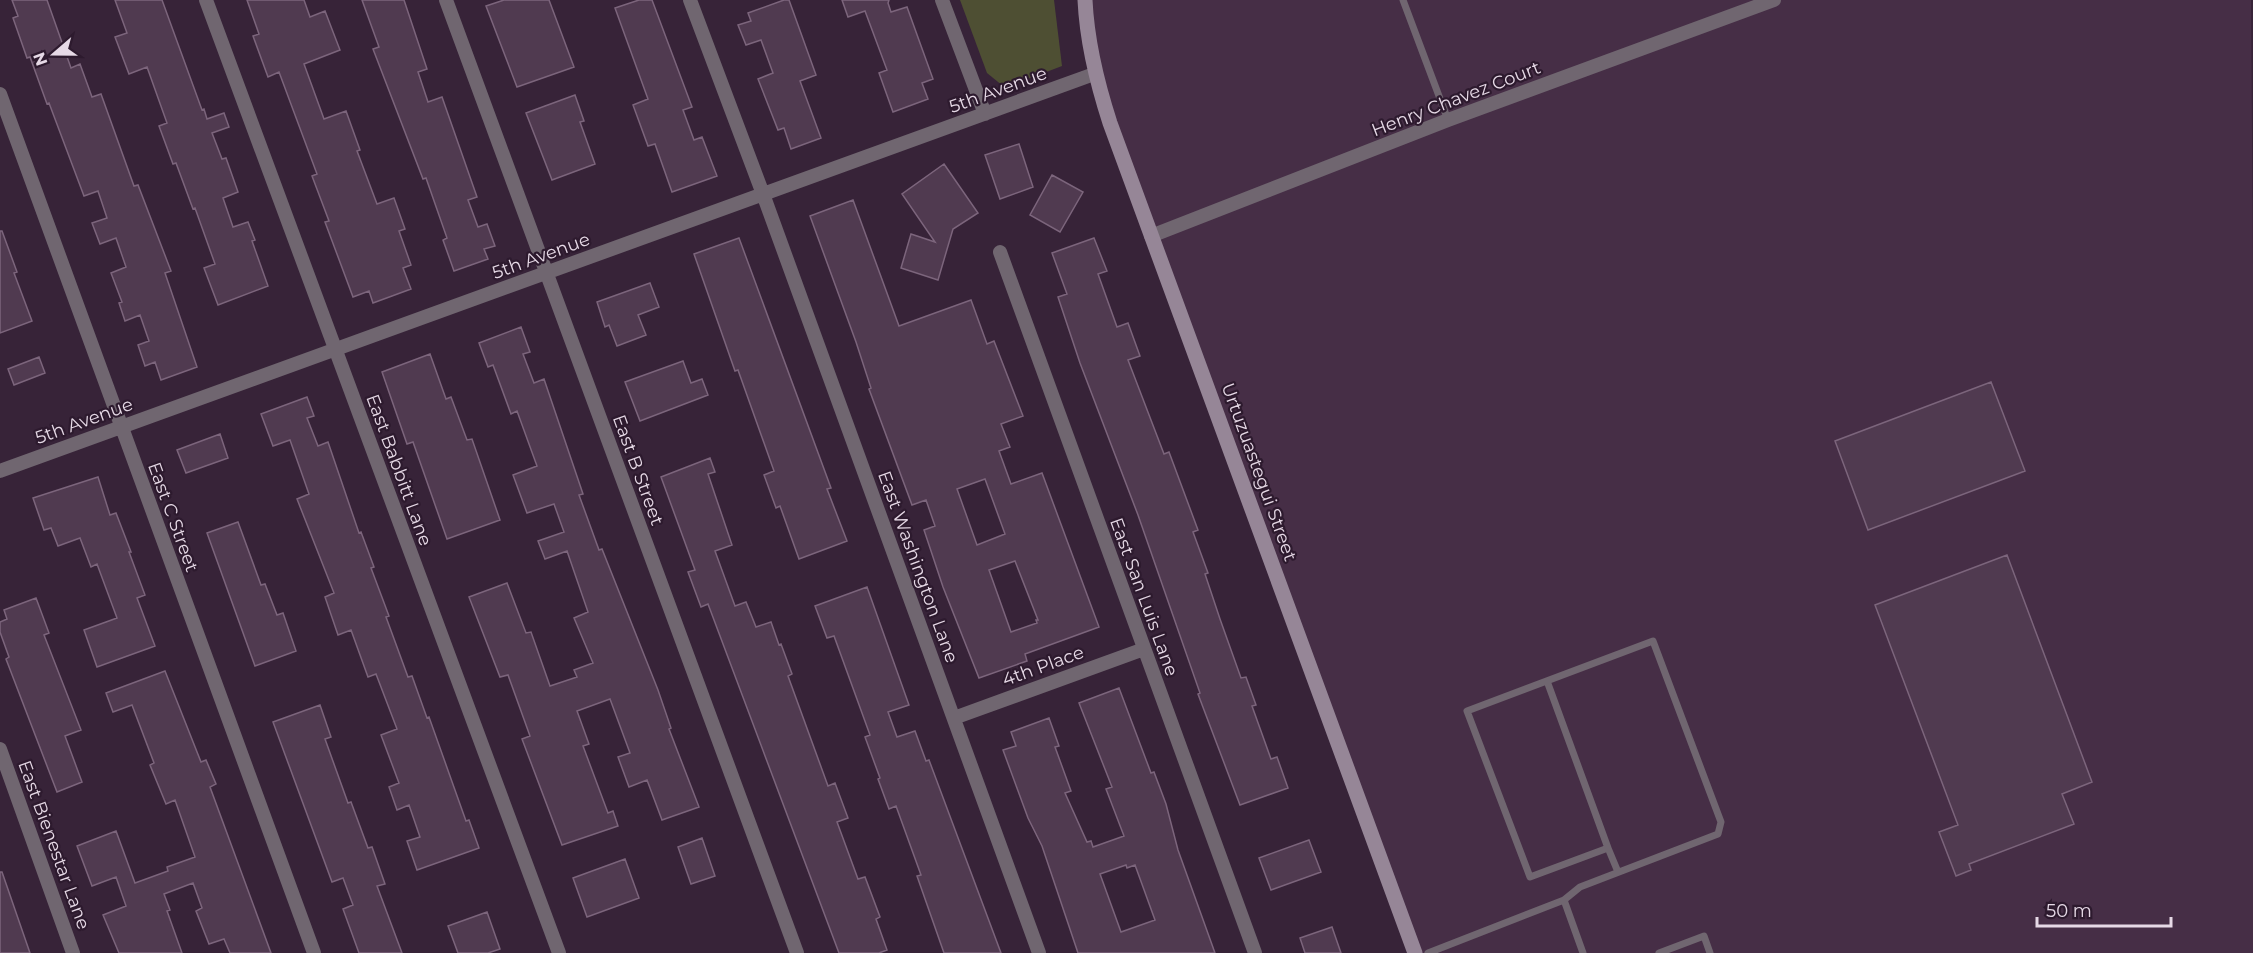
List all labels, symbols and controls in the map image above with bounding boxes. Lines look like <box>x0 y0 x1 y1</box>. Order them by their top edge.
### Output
north arrow <box>24 24 84 84</box>
text: N <box>29 50 52 68</box>
street label: Henry Chavez Court <box>1368 57 1544 141</box>
street label: 5th Avenue <box>946 62 1050 118</box>
street label: 5th Avenue <box>489 228 593 284</box>
street label: Urtuzuastegui Street <box>1216 380 1302 564</box>
street label: East Babbitt Lane <box>361 391 437 549</box>
street label: 5th Avenue <box>32 393 136 449</box>
street label: East B Street <box>608 412 668 528</box>
street label: East C Street <box>143 459 203 575</box>
street label: East Washington Lane <box>873 468 963 666</box>
street label: East San Luis Lane <box>1105 515 1183 679</box>
street label: 4th Place <box>999 641 1087 691</box>
street label: East Bienestar Lane <box>13 758 95 933</box>
scale bar <box>2037 890 2170 928</box>
text: 50 m <box>2046 900 2092 922</box>

